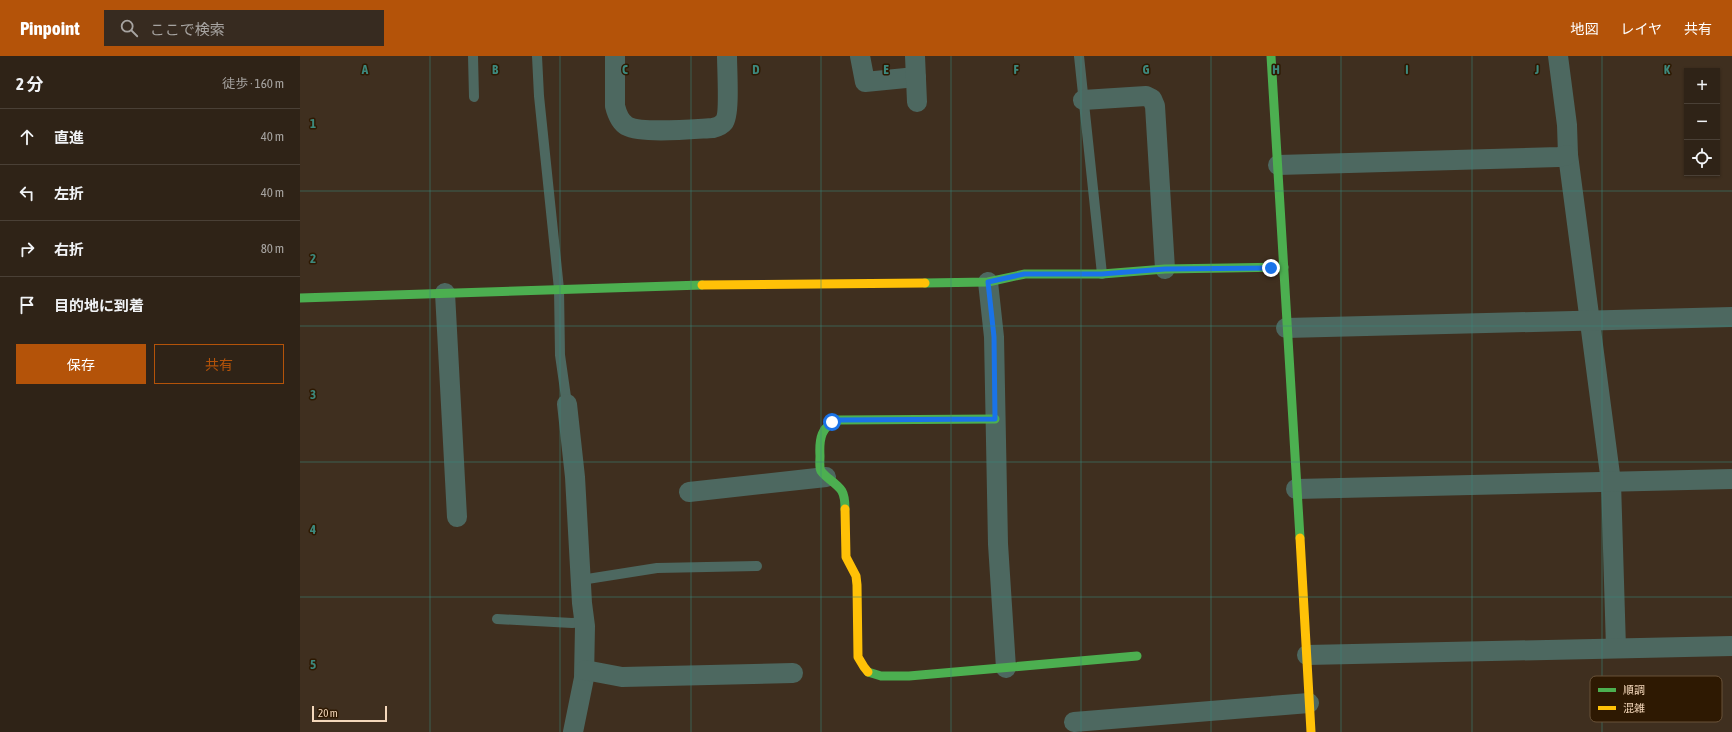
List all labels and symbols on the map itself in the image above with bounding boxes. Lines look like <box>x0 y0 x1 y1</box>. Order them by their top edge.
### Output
text: A <box>361 62 369 77</box>
text: B <box>492 62 499 77</box>
text: C <box>622 62 628 77</box>
text: D <box>752 62 760 77</box>
text: E <box>883 62 889 77</box>
text: F <box>1013 62 1019 77</box>
text: G <box>1143 62 1150 77</box>
text: H <box>1272 62 1280 77</box>
text: I <box>1405 62 1409 77</box>
text: J <box>1534 62 1539 77</box>
text: K <box>1664 62 1671 77</box>
text: 1 <box>310 116 316 131</box>
text: 2 <box>310 251 316 266</box>
route end <box>1262 259 1280 277</box>
text: 3 <box>310 387 316 402</box>
route start <box>823 413 841 431</box>
text: 4 <box>309 522 316 537</box>
text: 5 <box>310 657 316 672</box>
legend <box>1590 676 1722 722</box>
text: 順調 <box>1623 684 1645 696</box>
text: 混雑 <box>1623 702 1645 714</box>
scale bar <box>312 704 387 723</box>

